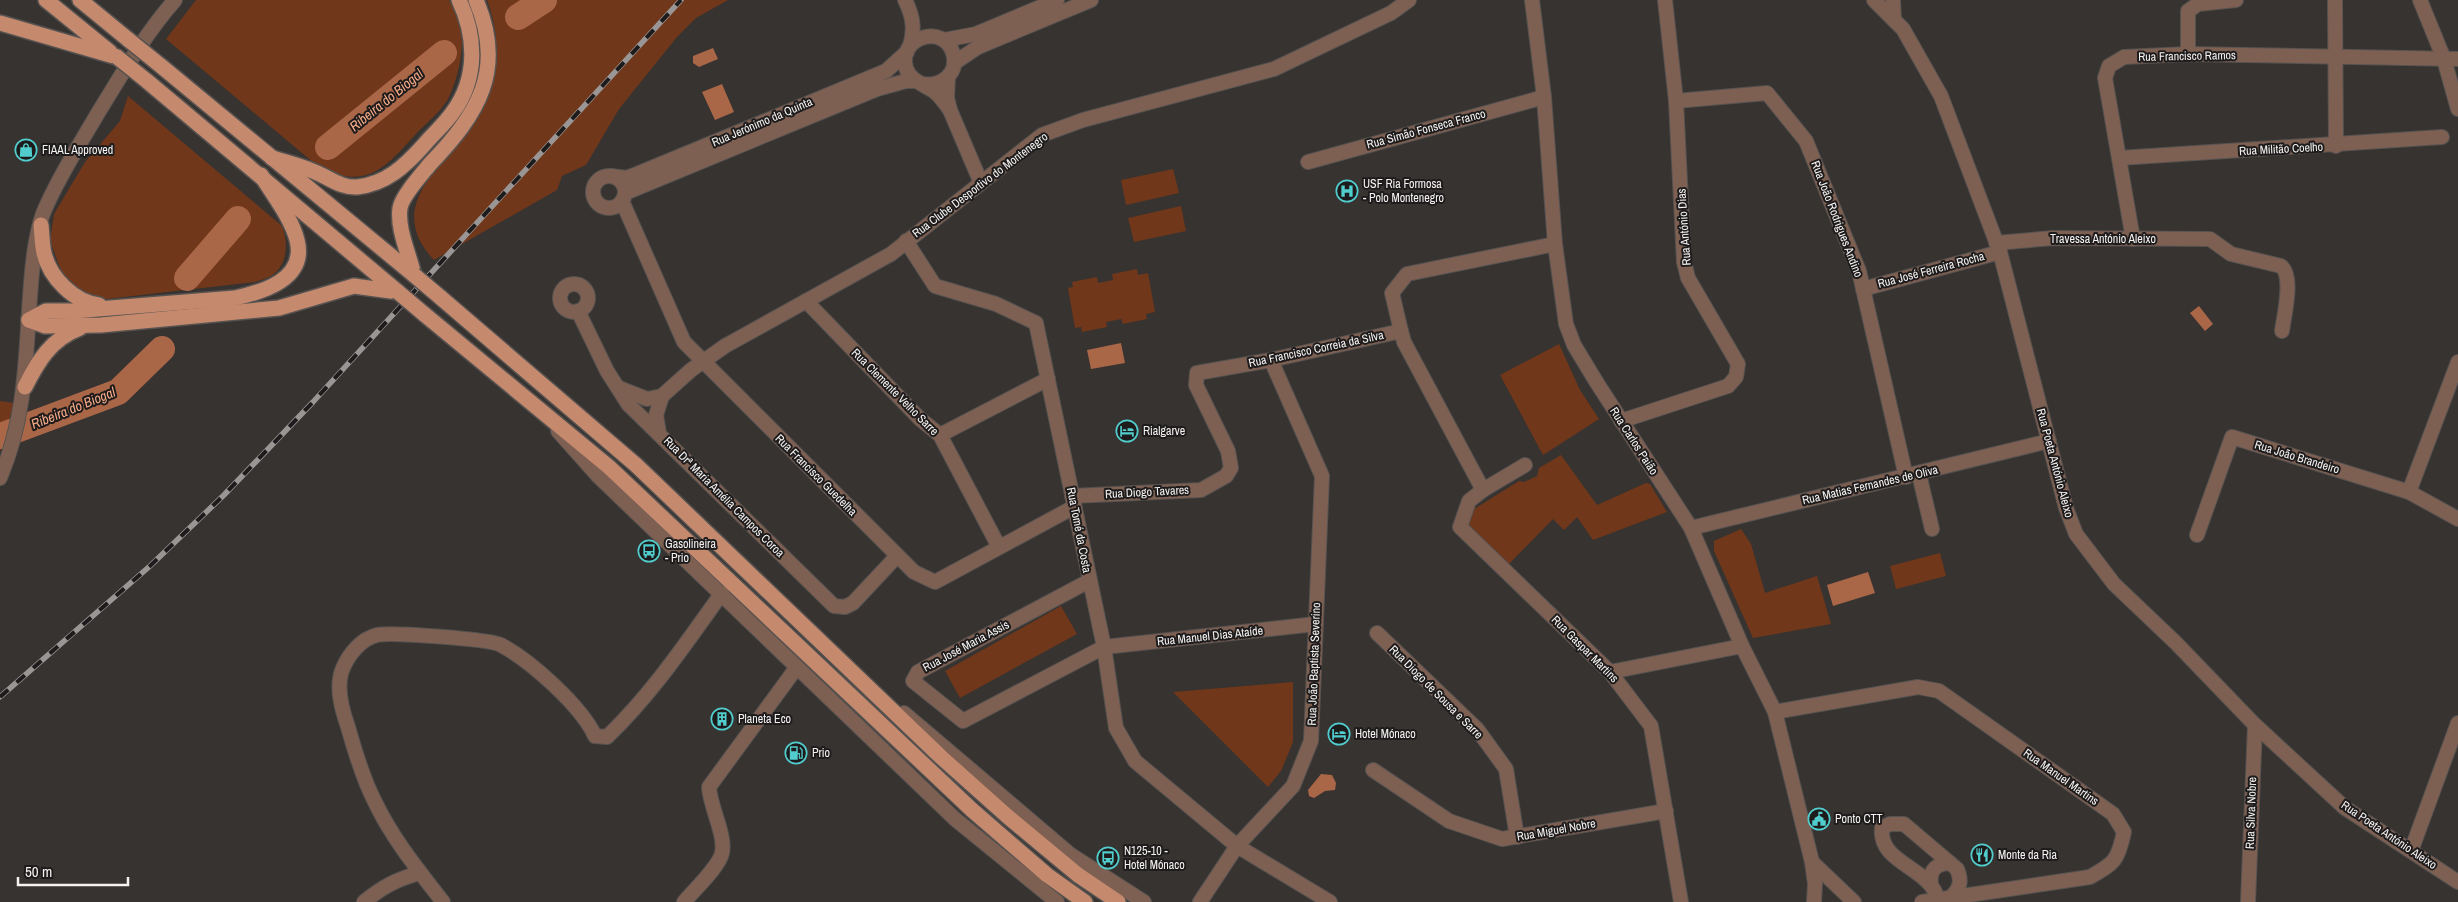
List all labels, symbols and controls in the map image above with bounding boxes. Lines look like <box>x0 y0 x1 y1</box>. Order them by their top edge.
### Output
street label: Rua Francisco Ramos <box>2138 47 2236 65</box>
water label: Ribeira do Biogal <box>346 65 427 135</box>
street label: Rua Jerónimo da Quinta <box>709 93 815 150</box>
street label: Rua Simão Fonseca Franco <box>1365 105 1487 153</box>
street label: Rua Clube Desportivo do Montenegro <box>909 129 1051 241</box>
shop icon: FIAAL Approved <box>14 138 38 162</box>
street label: Rua Militão Coelho <box>2239 139 2323 159</box>
place label: FIAAL Approved <box>42 142 113 158</box>
street label: Rua João Rodrigues Andino <box>1807 158 1867 280</box>
place label: USF Ria Formosa - Polo Montenegro <box>1363 176 1444 206</box>
hospital icon: USF Ria Formosa - Polo Montenegro <box>1335 179 1359 203</box>
street label: Rua António Dias <box>1673 188 1695 266</box>
street label: Travessa António Aleixo <box>2050 231 2156 247</box>
street label: Rua José Ferreira Rocha <box>1876 248 1987 292</box>
street label: Rua Francisco Correia da Silva <box>1247 327 1386 371</box>
street label: Rua Clemente Velho Sarre <box>848 345 942 439</box>
water label: Ribeira do Biogal <box>28 383 118 433</box>
street label: Rua Carlos Paião <box>1606 404 1662 478</box>
street label: Rua Poeta António Aleixo <box>2033 407 2077 519</box>
hotel icon: Rialgarve <box>1115 419 1139 443</box>
place label: Rialgarve <box>1143 423 1185 439</box>
street label: Rua Francisco Guedelha <box>772 431 861 520</box>
street label: Rua Drª Maria Amélia Campos Coroa <box>660 433 788 561</box>
street label: Rua João Brandeiro <box>2253 436 2341 478</box>
street label: Rua Matias Fernandes de Oliva <box>1800 461 1940 508</box>
street label: Rua Diogo Tavares <box>1105 482 1190 502</box>
street label: Rua Tomé da Costa <box>1063 486 1095 575</box>
place label: Gasolineira - Prio <box>665 536 716 566</box>
bus stop icon: Gasolineira - Prio <box>637 539 661 563</box>
street label: Rua João Baptista Severino <box>1304 602 1324 726</box>
street label: Rua Gaspar Martins <box>1548 612 1622 686</box>
street label: Rua José Maria Assis <box>920 616 1012 676</box>
street label: Rua Manuel Dias Ataíde <box>1156 622 1264 650</box>
street label: Rua Diogo de Sousa e Sarre <box>1386 642 1486 742</box>
building icon: Planeta Eco <box>710 707 734 731</box>
place label: Planeta Eco <box>738 711 791 727</box>
hotel icon: Hotel Mónaco <box>1327 722 1351 746</box>
place label: Hotel Mónaco <box>1355 726 1416 742</box>
fuel station icon: Prio <box>784 741 808 765</box>
place label: Prio <box>812 745 830 761</box>
street label: Rua Manuel Martins <box>2020 745 2102 809</box>
street label: Rua Silva Nobre <box>2242 777 2260 849</box>
street label: Rua Poeta António Aleixo <box>2338 797 2440 873</box>
public building icon: Ponto CTT <box>1807 807 1831 831</box>
place label: Ponto CTT <box>1835 811 1883 827</box>
street label: Rua Miguel Nobre <box>1515 815 1597 845</box>
place label: N125-10 - Hotel Mónaco <box>1124 843 1185 873</box>
restaurant icon: Monte da Ria <box>1970 843 1994 867</box>
bus stop icon: N125-10 - Hotel Mónaco <box>1096 846 1120 870</box>
place label: Monte da Ria <box>1998 847 2058 863</box>
scale bar <box>18 854 128 886</box>
text: 50 m <box>25 861 52 882</box>

